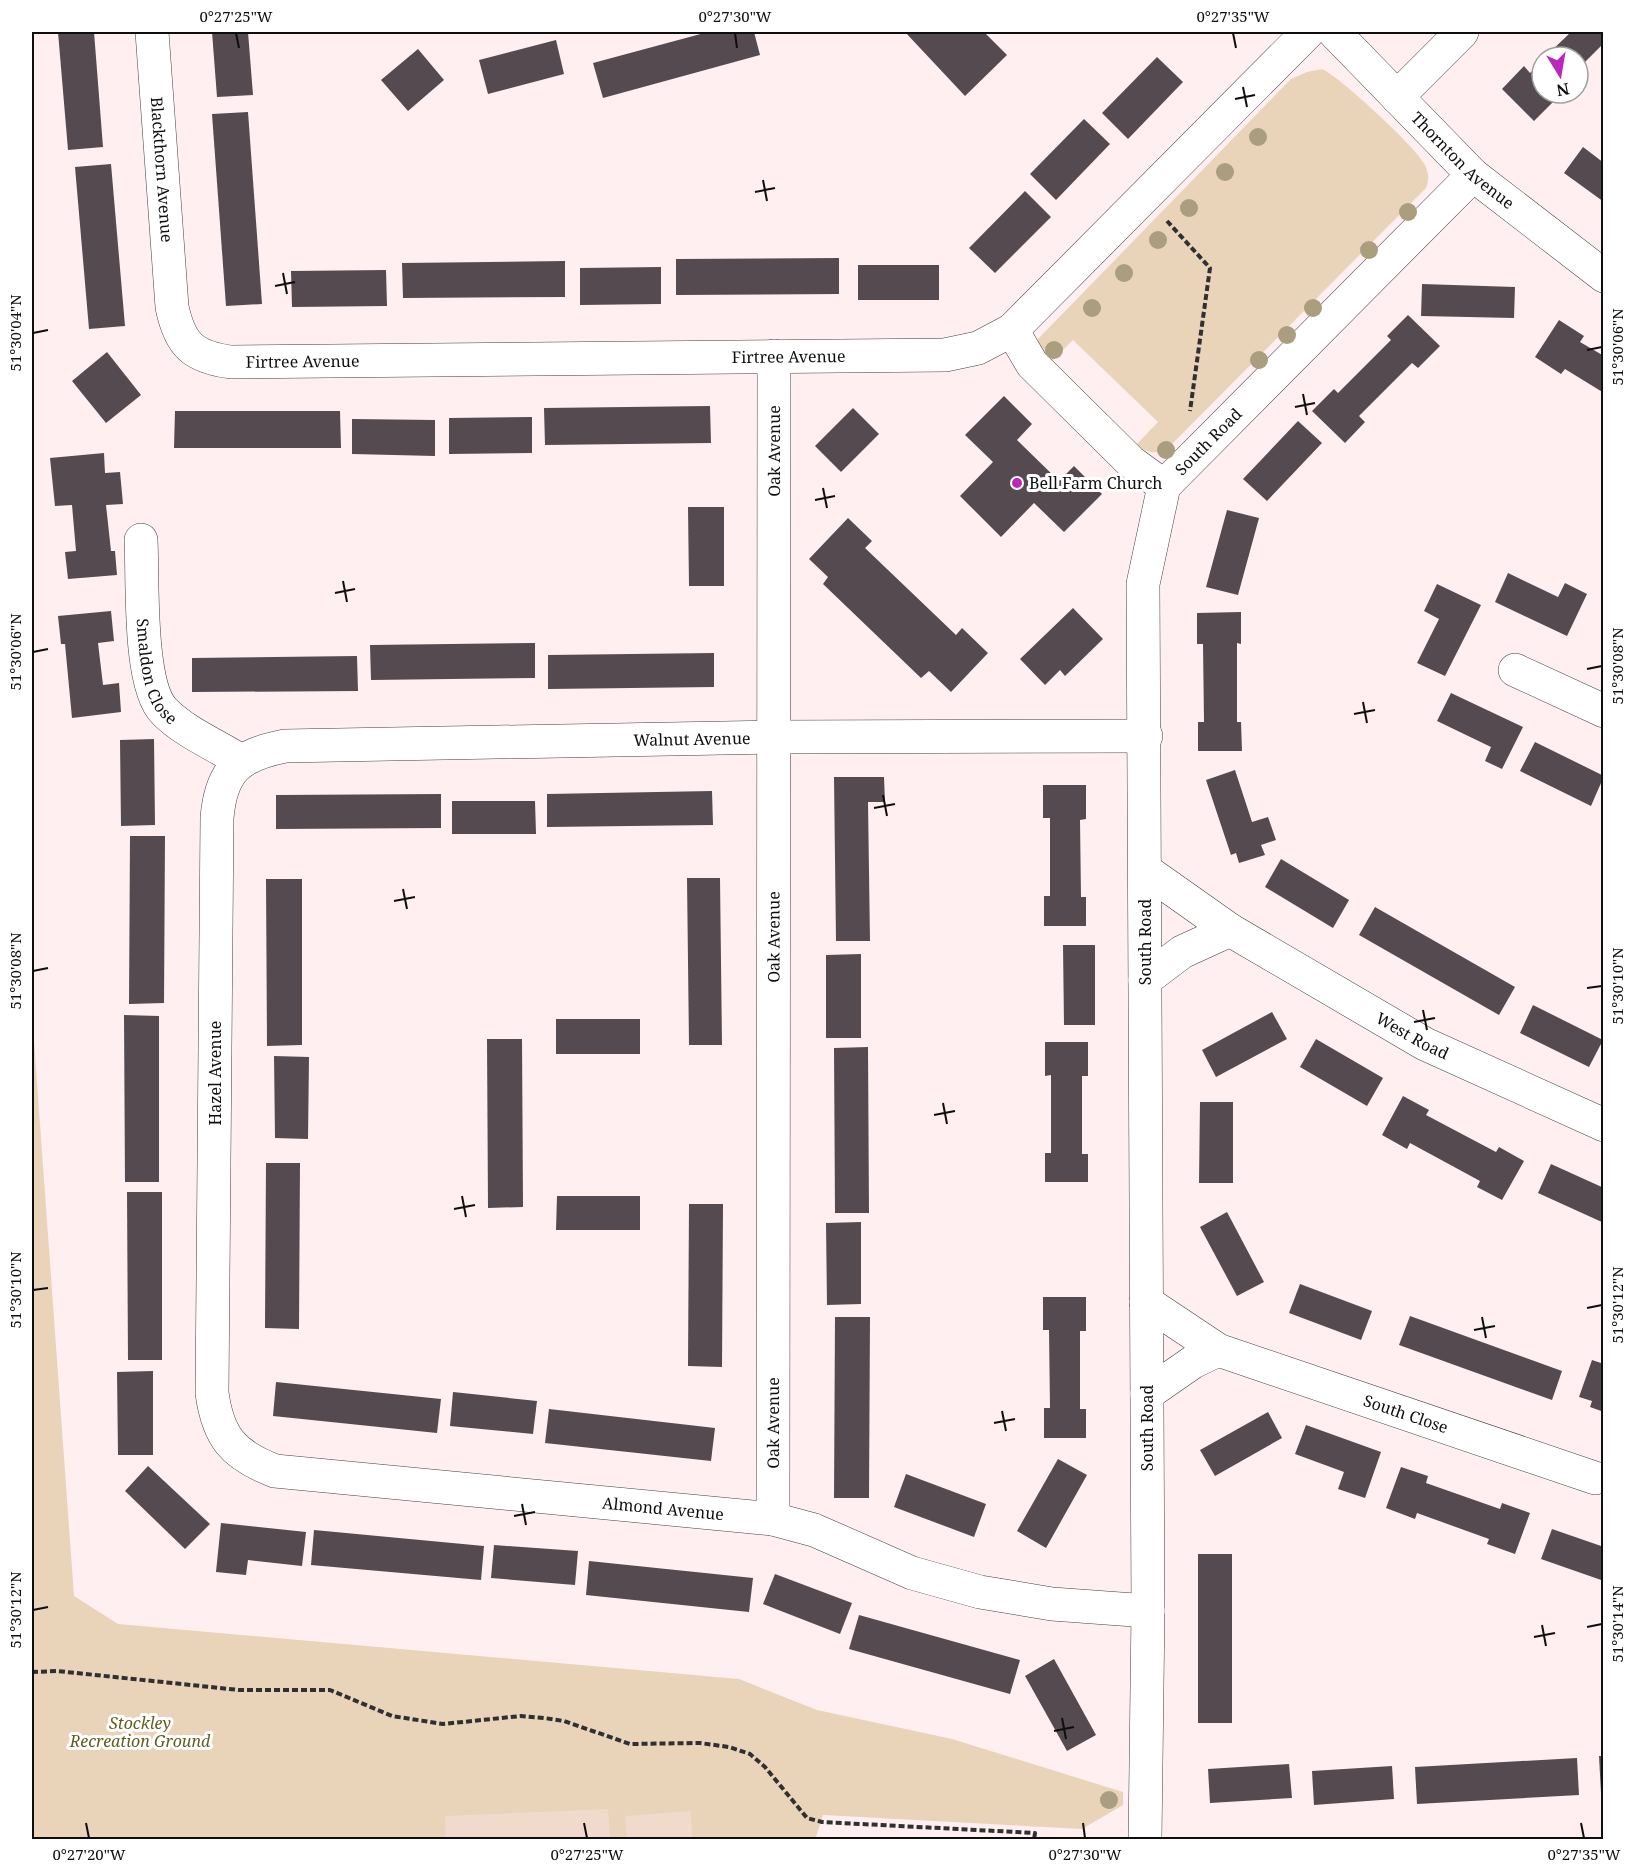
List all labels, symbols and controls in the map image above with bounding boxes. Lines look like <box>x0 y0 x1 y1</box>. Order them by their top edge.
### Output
text: 0°27'25"W <box>199 6 273 26</box>
text: 0°27'30"W <box>698 6 772 26</box>
text: 0°27'35"W <box>1196 6 1270 26</box>
north arrow <box>1530 45 1590 105</box>
text: N <box>1554 78 1571 102</box>
street label: Blackthorn Avenue <box>146 96 178 243</box>
street label: Thornton Avenue <box>1406 107 1519 214</box>
text: 51°30'04"N <box>5 294 25 372</box>
text: 51°30'06"N <box>1607 308 1627 386</box>
street label: Firtree Avenue <box>732 345 846 368</box>
street label: Firtree Avenue <box>246 350 360 373</box>
street label: South Road <box>1170 403 1247 480</box>
street label: Oak Avenue <box>763 405 785 497</box>
place label: Bell Farm Church <box>1029 472 1162 494</box>
marker: Bell Farm Church <box>1010 476 1024 490</box>
text: 51°30'06"N <box>5 613 25 691</box>
street label: Smaldon Close <box>132 618 182 729</box>
text: 51°30'08"N <box>1607 627 1627 705</box>
street label: Walnut Avenue <box>633 727 751 751</box>
street label: Oak Avenue <box>762 891 785 983</box>
street label: South Road <box>1134 899 1156 985</box>
text: 51°30'08"N <box>5 932 25 1010</box>
text: 51°30'10"N <box>1607 947 1627 1025</box>
street label: West Road <box>1372 1007 1453 1064</box>
street label: Hazel Avenue <box>204 1021 226 1125</box>
text: 51°30'10"N <box>5 1251 25 1329</box>
text: 51°30'12"N <box>1607 1266 1627 1344</box>
street label: Oak Avenue <box>762 1377 784 1469</box>
street label: South Road <box>1136 1385 1158 1471</box>
street label: South Close <box>1361 1389 1451 1438</box>
street label: Almond Avenue <box>601 1492 725 1525</box>
text: 51°30'12"N <box>5 1571 25 1649</box>
text: 51°30'14"N <box>1607 1585 1627 1663</box>
park label: Stockley Recreation Ground <box>69 1712 211 1752</box>
text: 0°27'20"W <box>52 1844 126 1864</box>
text: 0°27'25"W <box>550 1844 624 1864</box>
text: 0°27'30"W <box>1048 1844 1122 1864</box>
text: 0°27'35"W <box>1547 1844 1621 1864</box>

